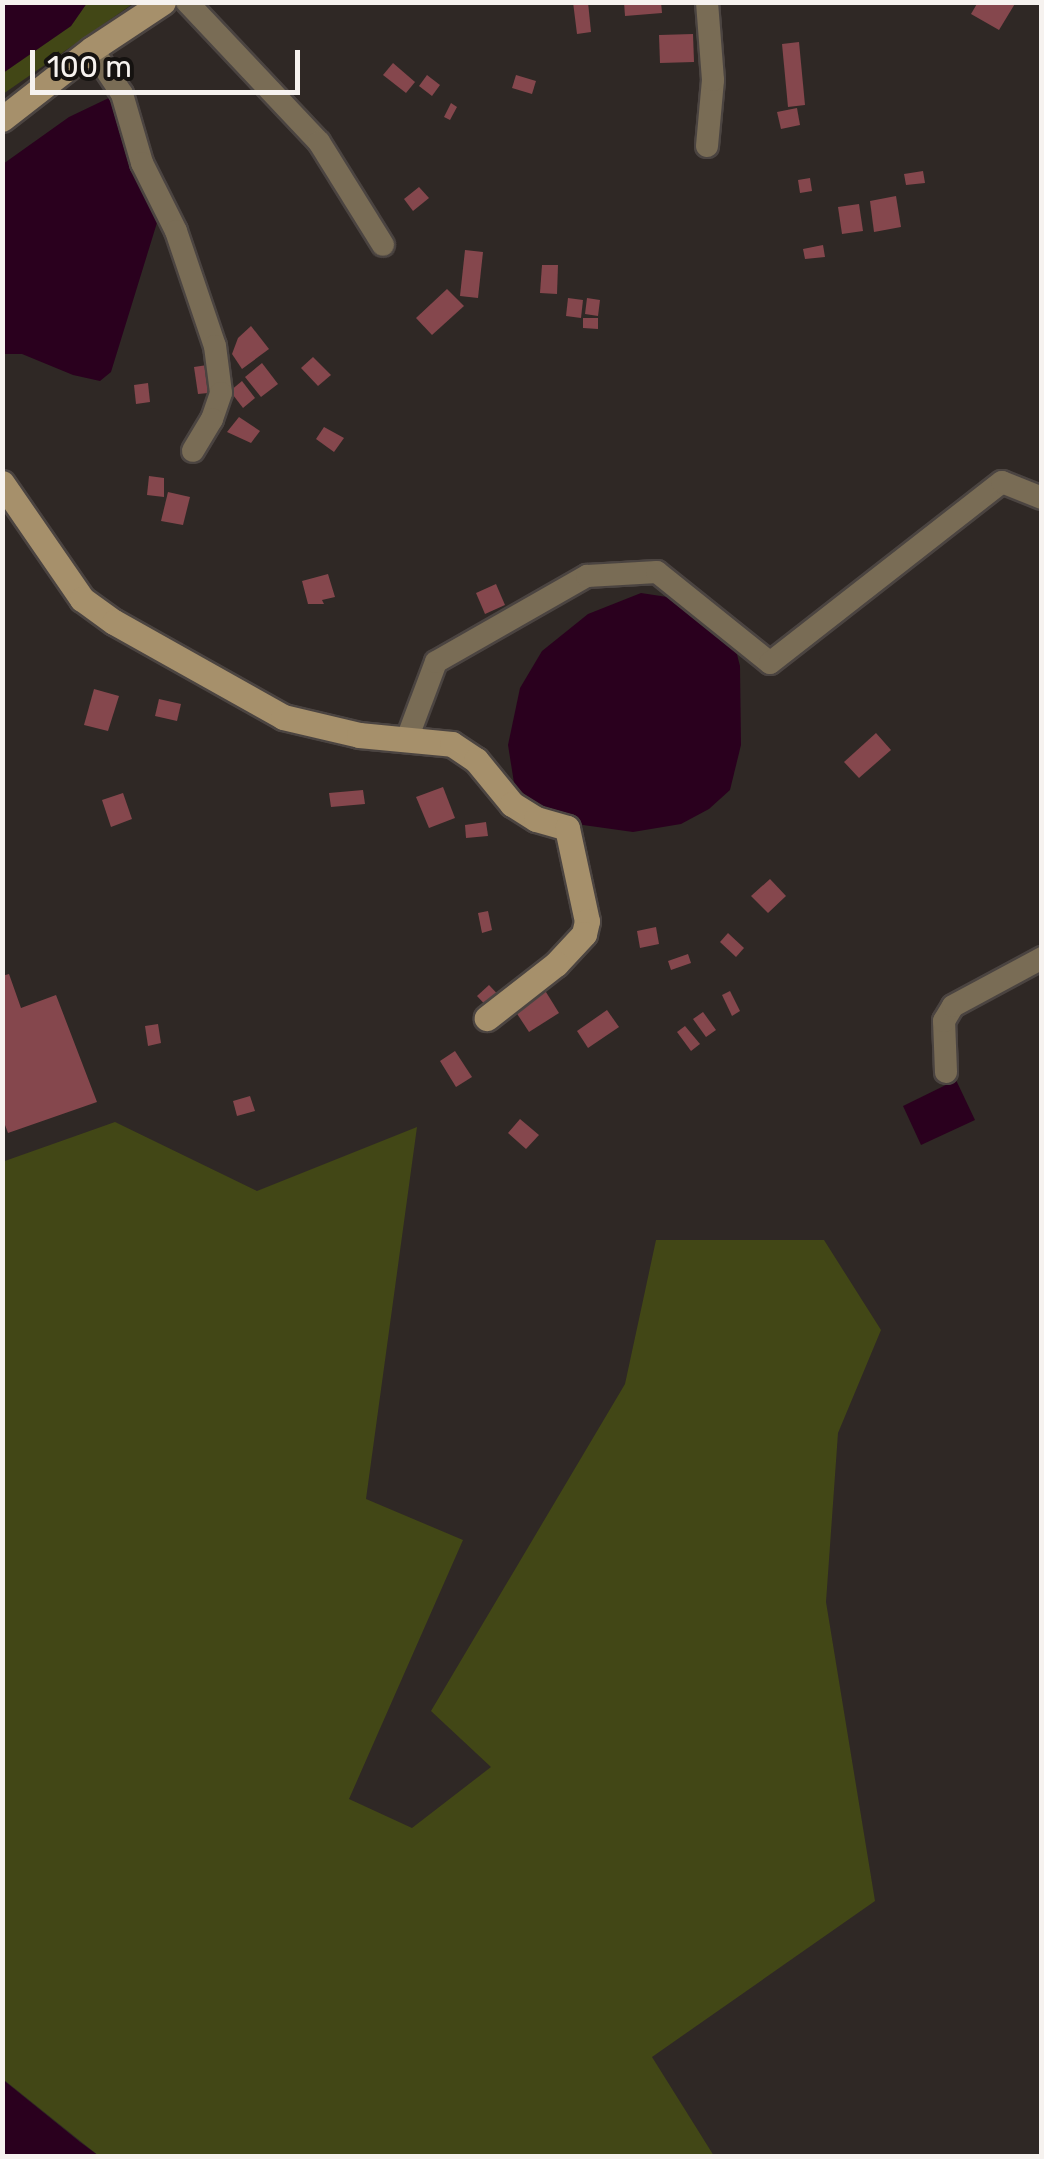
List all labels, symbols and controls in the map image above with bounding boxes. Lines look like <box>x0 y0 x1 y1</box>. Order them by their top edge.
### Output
scale bar <box>35 30 305 92</box>
text: 100 m <box>47 49 132 85</box>

